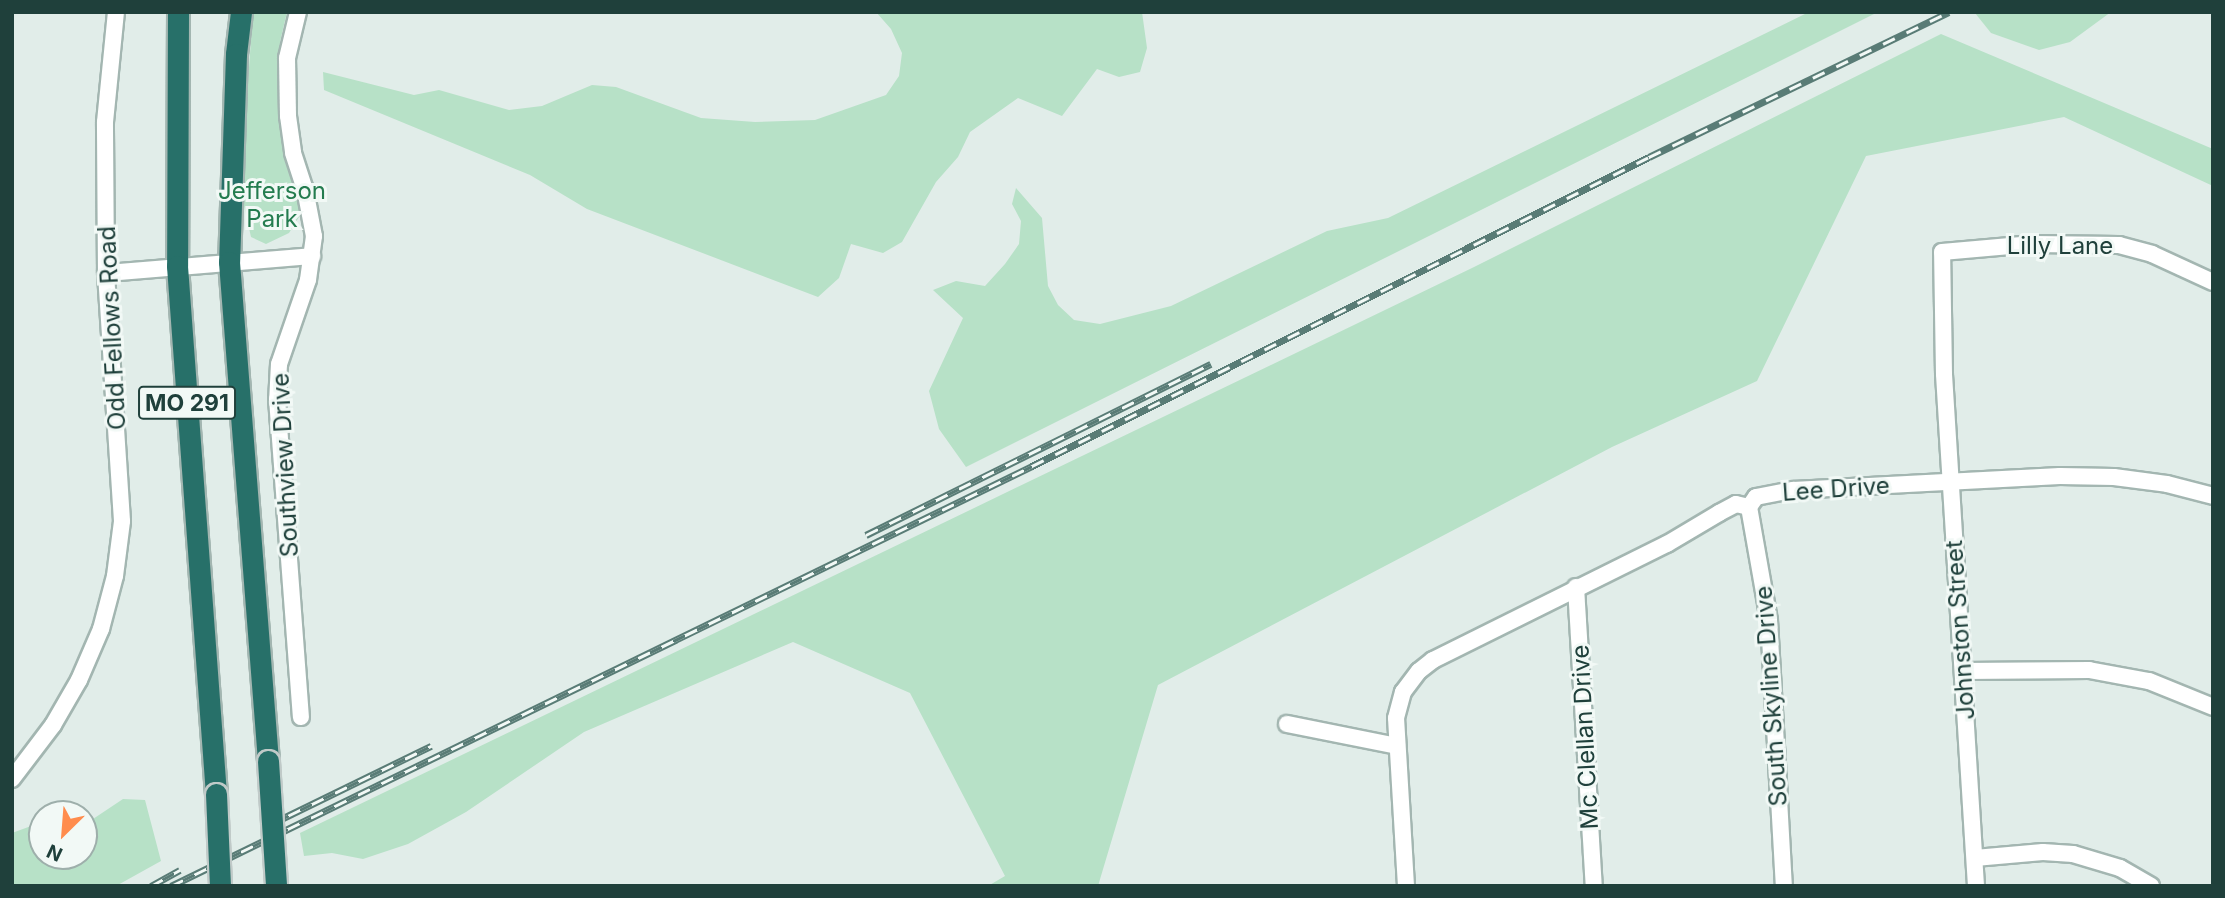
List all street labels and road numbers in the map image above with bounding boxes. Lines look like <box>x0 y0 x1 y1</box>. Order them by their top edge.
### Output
street label: Odd Fellows Road <box>92 225 132 431</box>
street label: Lilly Lane <box>2007 232 2113 260</box>
street label: Southview Drive <box>266 372 304 558</box>
road number: MO 291 <box>138 384 236 422</box>
street label: Lee Drive <box>1781 471 1891 507</box>
street label: Johnston Street <box>1939 539 1981 721</box>
street label: South Skyline Drive <box>1749 585 1793 807</box>
street label: Mc Clellan Drive <box>1566 644 1604 830</box>

